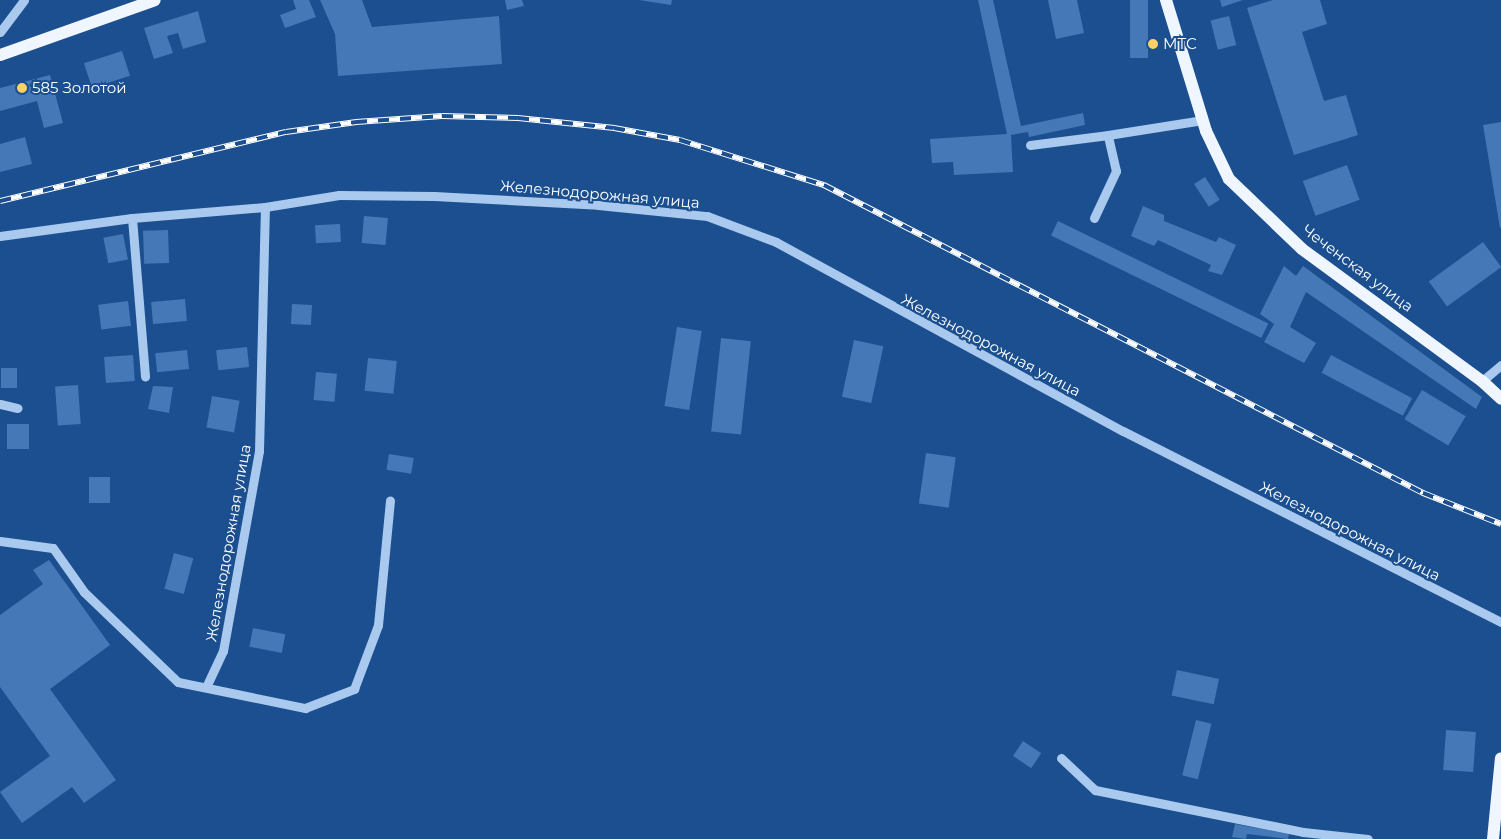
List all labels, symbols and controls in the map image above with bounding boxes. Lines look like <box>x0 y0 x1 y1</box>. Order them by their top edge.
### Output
place label: МТС <box>1163 35 1197 53</box>
marker: МТС <box>1147 38 1159 50</box>
place label: 585 Золотой <box>32 79 127 97</box>
marker: 585 Золотой <box>16 82 28 94</box>
street label: Железнодорожная улица <box>500 176 700 212</box>
street label: Чеченская улица <box>1299 220 1417 316</box>
street label: Железнодорожная улица <box>898 290 1084 400</box>
street label: Железнодорожная улица <box>202 443 254 643</box>
street label: Железнодорожная улица <box>1257 478 1443 584</box>

